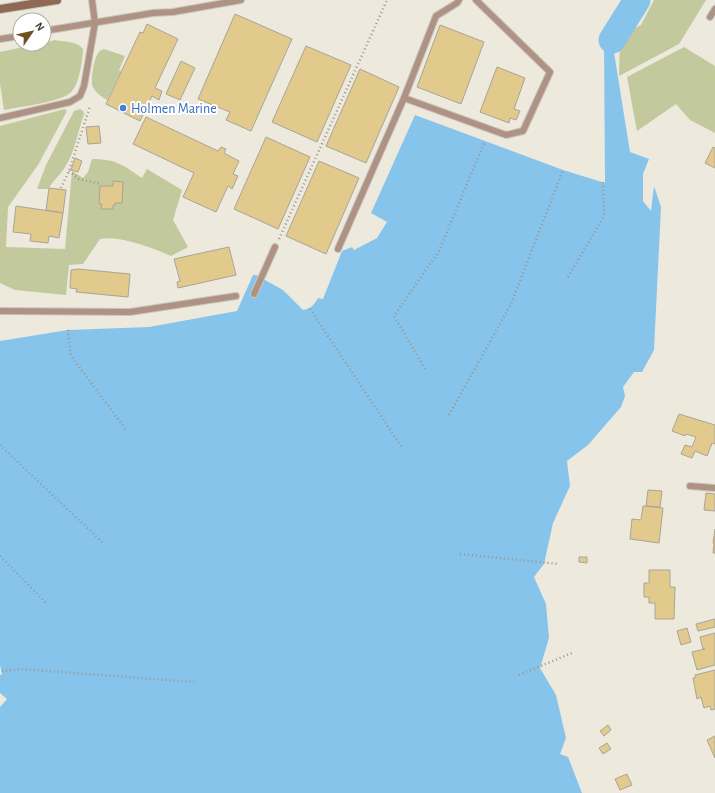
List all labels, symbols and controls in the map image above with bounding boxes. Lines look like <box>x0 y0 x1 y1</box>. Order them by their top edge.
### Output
north arrow <box>12 12 52 52</box>
text: N <box>33 20 47 33</box>
place label: Holmen Marine <box>131 102 217 116</box>
marker: Holmen Marine <box>118 103 128 113</box>

